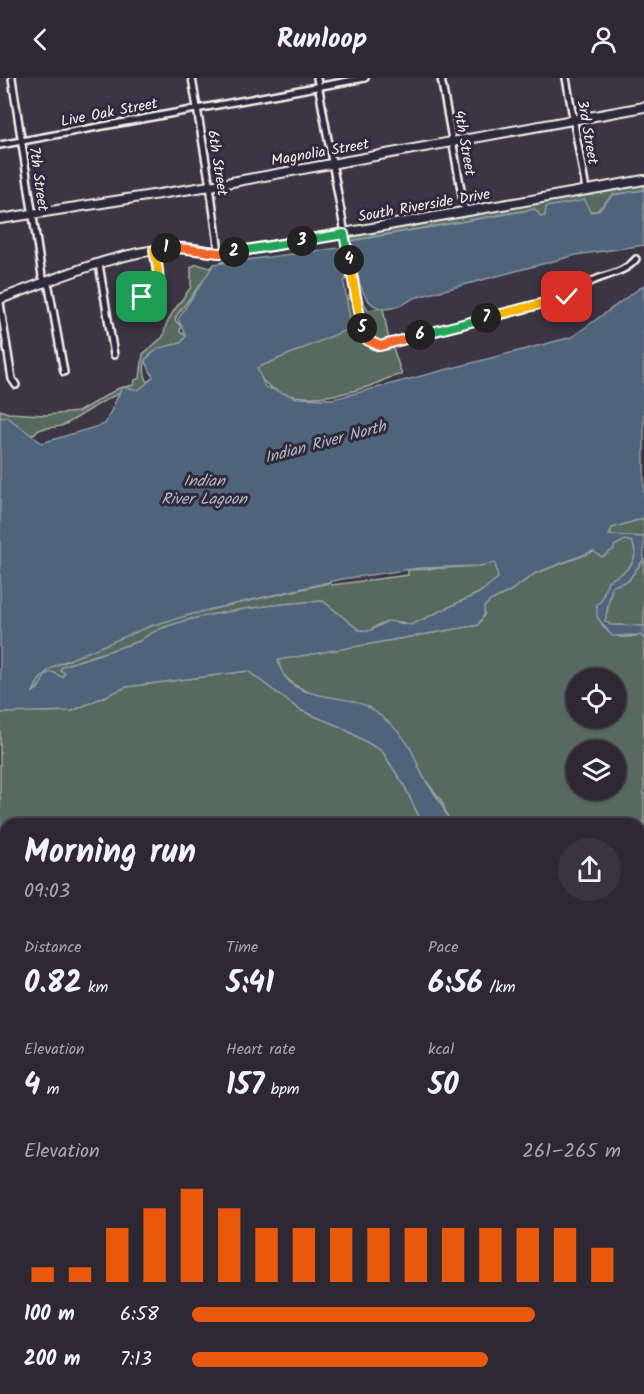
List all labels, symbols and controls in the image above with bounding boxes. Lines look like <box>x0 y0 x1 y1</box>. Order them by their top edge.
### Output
text: Runloop <box>277 18 367 61</box>
icon: back <box>24 23 57 56</box>
icon: person <box>587 23 620 56</box>
street label: Live Oak Street <box>59 92 160 134</box>
street label: 3rd Street <box>570 98 605 166</box>
street label: 4th Street <box>446 109 482 178</box>
street label: 6th Street <box>200 129 234 198</box>
street label: Magnolia Street <box>269 133 371 173</box>
street label: 7th Street <box>22 145 54 213</box>
street label: South Riverside Drive <box>356 183 492 229</box>
pin: 3 <box>287 226 317 256</box>
text: 3 <box>298 228 306 253</box>
pin: 1 <box>151 233 181 263</box>
text: 1 <box>164 235 168 260</box>
pin: 2 <box>219 237 249 267</box>
text: 2 <box>229 239 239 264</box>
pin: 4 <box>334 245 364 275</box>
text: 4 <box>345 247 353 272</box>
pin <box>116 271 167 322</box>
pin <box>541 271 592 322</box>
icon: arrive <box>125 280 158 313</box>
icon: check <box>550 280 583 313</box>
pin: 7 <box>471 303 501 333</box>
text: 7 <box>482 305 490 330</box>
pin: 5 <box>347 313 377 343</box>
text: 5 <box>358 315 366 340</box>
pin: 6 <box>405 320 435 350</box>
text: 6 <box>416 322 424 347</box>
water label: Indian River North <box>262 414 390 471</box>
water label: Indian River Lagoon <box>161 469 248 512</box>
map controls <box>566 668 626 800</box>
button: locate <box>566 668 626 728</box>
button: layers <box>566 740 626 800</box>
text: Morning run <box>24 827 196 880</box>
button: share <box>558 838 621 901</box>
text: 09:03 <box>24 876 70 908</box>
text: Distance <box>24 935 82 960</box>
text: Time <box>226 935 258 960</box>
text: Pace <box>428 935 459 960</box>
text: 0.82 <box>24 960 82 1008</box>
text: 5:41 <box>226 960 274 1008</box>
text: 6:56 <box>428 960 483 1008</box>
text: km <box>82 975 108 1000</box>
text: /km <box>483 975 515 1000</box>
text: Elevation <box>24 1037 85 1062</box>
text: Heart rate <box>226 1037 296 1062</box>
text: kcal <box>428 1037 454 1062</box>
text: 4 <box>24 1062 40 1110</box>
text: 157 <box>226 1062 264 1110</box>
text: 50 <box>428 1062 459 1110</box>
text: m <box>40 1077 60 1102</box>
text: bpm <box>264 1077 300 1102</box>
text: Elevation <box>24 1136 100 1168</box>
text: 261–265 m <box>522 1136 621 1168</box>
text: 100 m <box>24 1299 75 1331</box>
text: 6:58 <box>120 1299 159 1331</box>
text: 200 m <box>24 1344 80 1376</box>
text: 7:13 <box>120 1344 152 1376</box>

